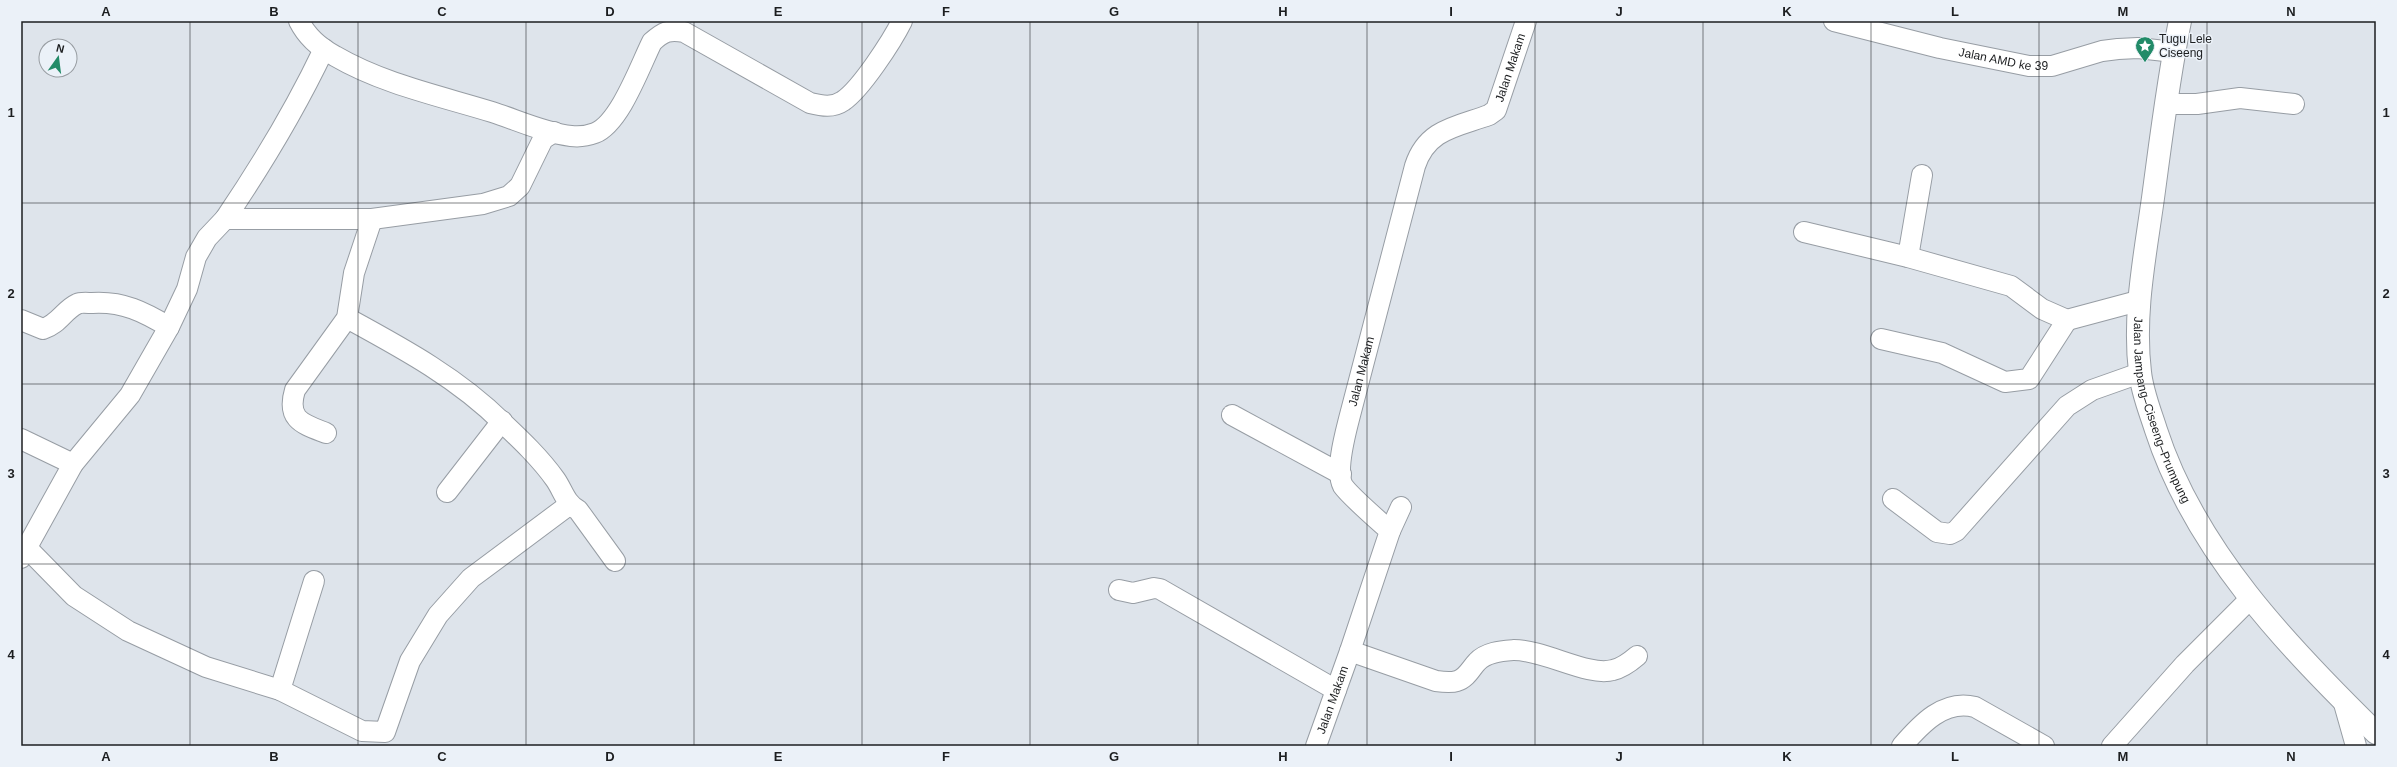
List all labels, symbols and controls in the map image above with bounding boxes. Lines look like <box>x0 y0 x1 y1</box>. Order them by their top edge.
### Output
text: A <box>101 4 111 19</box>
text: B <box>269 4 279 19</box>
text: C <box>437 4 447 19</box>
text: D <box>605 4 615 19</box>
text: E <box>774 4 783 19</box>
text: F <box>942 4 950 19</box>
text: G <box>1109 4 1119 19</box>
text: H <box>1278 4 1288 19</box>
text: I <box>1449 4 1453 19</box>
text: J <box>1615 4 1623 19</box>
text: K <box>1782 4 1792 19</box>
text: L <box>1951 4 1959 19</box>
text: M <box>2118 4 2128 19</box>
text: N <box>2286 4 2296 19</box>
street label: Jalan Makam <box>1492 32 1528 104</box>
place label: Tugu Lele Ciseeng <box>2159 32 2212 60</box>
place icon: Tugu Lele Ciseeng <box>2134 35 2156 63</box>
north arrow <box>38 38 78 78</box>
text: N <box>55 42 66 55</box>
street label: Jalan AMD ke 39 <box>1957 45 2049 73</box>
text: 1 <box>7 105 15 120</box>
text: 1 <box>2382 105 2390 120</box>
text: 2 <box>7 286 15 301</box>
text: 2 <box>2382 286 2390 301</box>
street label: Jalan Jampang–Ciseeng–Prumpung <box>2131 316 2193 506</box>
street label: Jalan Makam <box>1346 335 1377 408</box>
text: 3 <box>7 466 15 481</box>
text: 3 <box>2382 466 2390 481</box>
text: 4 <box>7 647 15 662</box>
text: 4 <box>2382 647 2390 662</box>
street label: Jalan Makam <box>1314 664 1351 736</box>
text: A <box>101 749 111 764</box>
text: B <box>269 749 279 764</box>
text: C <box>437 749 447 764</box>
text: D <box>605 749 615 764</box>
text: E <box>774 749 783 764</box>
text: F <box>942 749 950 764</box>
text: G <box>1109 749 1119 764</box>
text: H <box>1278 749 1288 764</box>
text: I <box>1449 749 1453 764</box>
text: J <box>1615 749 1623 764</box>
text: K <box>1782 749 1792 764</box>
text: L <box>1951 749 1959 764</box>
text: M <box>2118 749 2128 764</box>
text: N <box>2286 749 2296 764</box>

